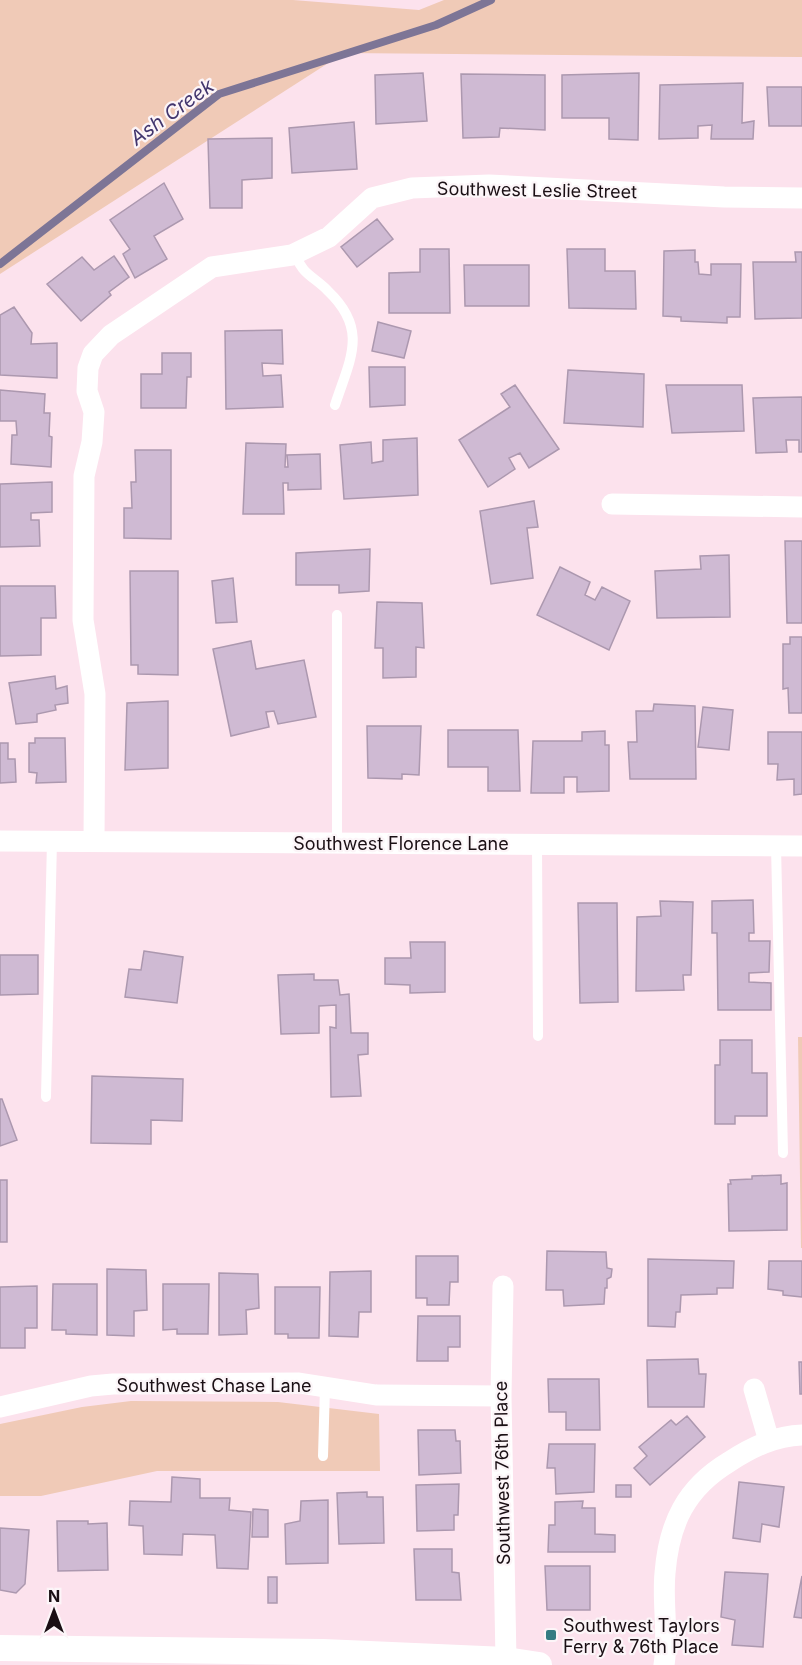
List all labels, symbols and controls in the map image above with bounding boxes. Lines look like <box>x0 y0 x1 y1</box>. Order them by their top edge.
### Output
water label: Ash Creek <box>125 73 219 151</box>
street label: Southwest Leslie Street <box>437 178 637 202</box>
street label: Southwest Florence Lane <box>293 833 509 854</box>
street label: Southwest Chase Lane <box>116 1375 312 1396</box>
street label: Southwest 76th Place <box>490 1381 514 1565</box>
north arrow <box>24 1581 84 1641</box>
text: N <box>48 1586 60 1606</box>
place label: Southwest Taylors Ferry & 76th Place <box>563 1615 720 1657</box>
marker: Southwest Taylors Ferry & 76th Place <box>544 1628 558 1642</box>

